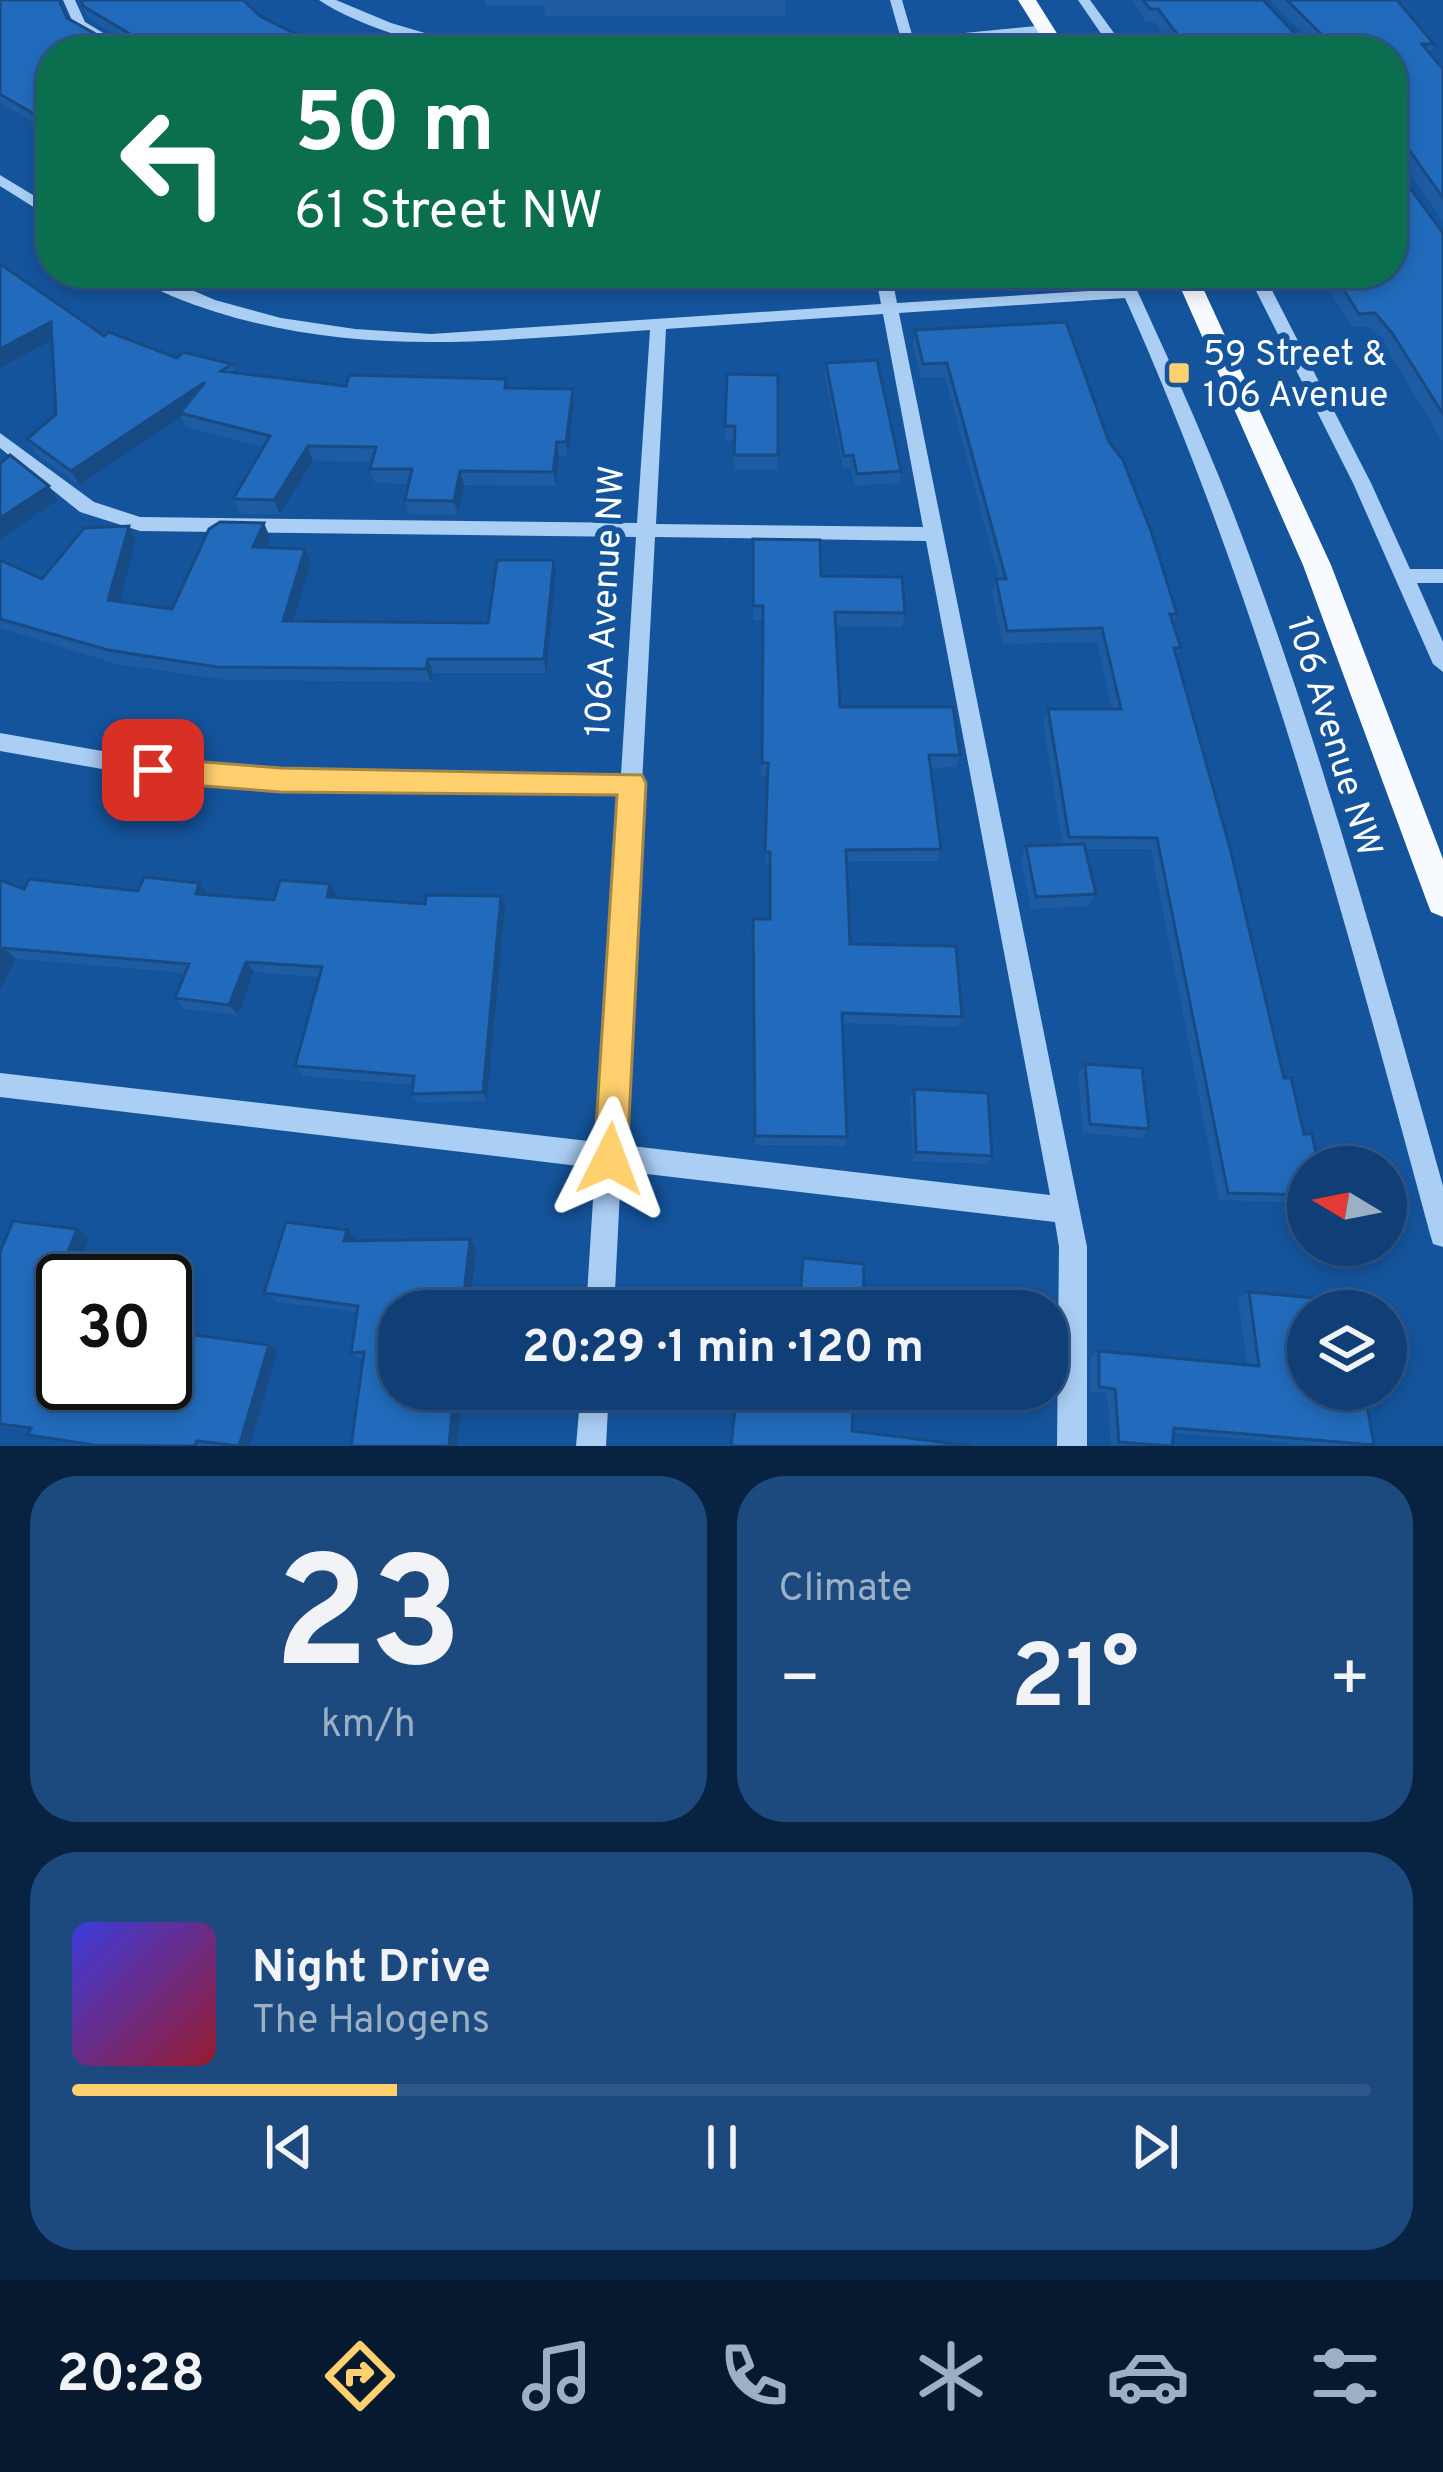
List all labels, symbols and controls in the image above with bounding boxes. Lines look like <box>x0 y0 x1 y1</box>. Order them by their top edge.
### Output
text: 50 m <box>294 75 495 181</box>
icon: left <box>96 84 252 240</box>
text: 61 Street NW <box>294 179 603 248</box>
place label: 59 Street & 106 Avenue <box>1203 333 1388 420</box>
marker: 59 Street & 106 Avenue <box>1166 360 1192 386</box>
street label: 106A Avenue NW <box>577 464 637 738</box>
street label: 106 Avenue NW <box>1274 611 1391 863</box>
pin <box>102 719 204 821</box>
icon: arrive <box>120 737 186 803</box>
position arrow <box>547 1096 673 1222</box>
north arrow <box>1287 1146 1407 1266</box>
map controls <box>1287 1146 1407 1410</box>
speed limit sign: 30 <box>36 1254 192 1410</box>
button: layers <box>1287 1290 1407 1410</box>
text: 20:29 · 1 min · 120 m <box>522 1321 924 1378</box>
text: 23 <box>274 1525 463 1723</box>
text: Climate <box>779 1566 912 1615</box>
text: 21° <box>1011 1626 1139 1739</box>
text: − <box>779 1641 821 1724</box>
text: + <box>1328 1641 1371 1724</box>
text: km/h <box>321 1702 416 1751</box>
text: Night Drive <box>252 1941 491 1998</box>
text: The Halogens <box>252 1998 490 2047</box>
icon: previous <box>256 2114 322 2180</box>
icon: pause <box>689 2114 755 2180</box>
icon: next <box>1122 2114 1188 2180</box>
icon: directions <box>318 2334 402 2418</box>
icon: music <box>515 2334 599 2418</box>
icon: phone <box>712 2334 796 2418</box>
icon: climate <box>909 2334 993 2418</box>
icon: car <box>1106 2334 1190 2418</box>
icon: filters <box>1303 2334 1387 2418</box>
text: 20:28 <box>56 2342 205 2411</box>

